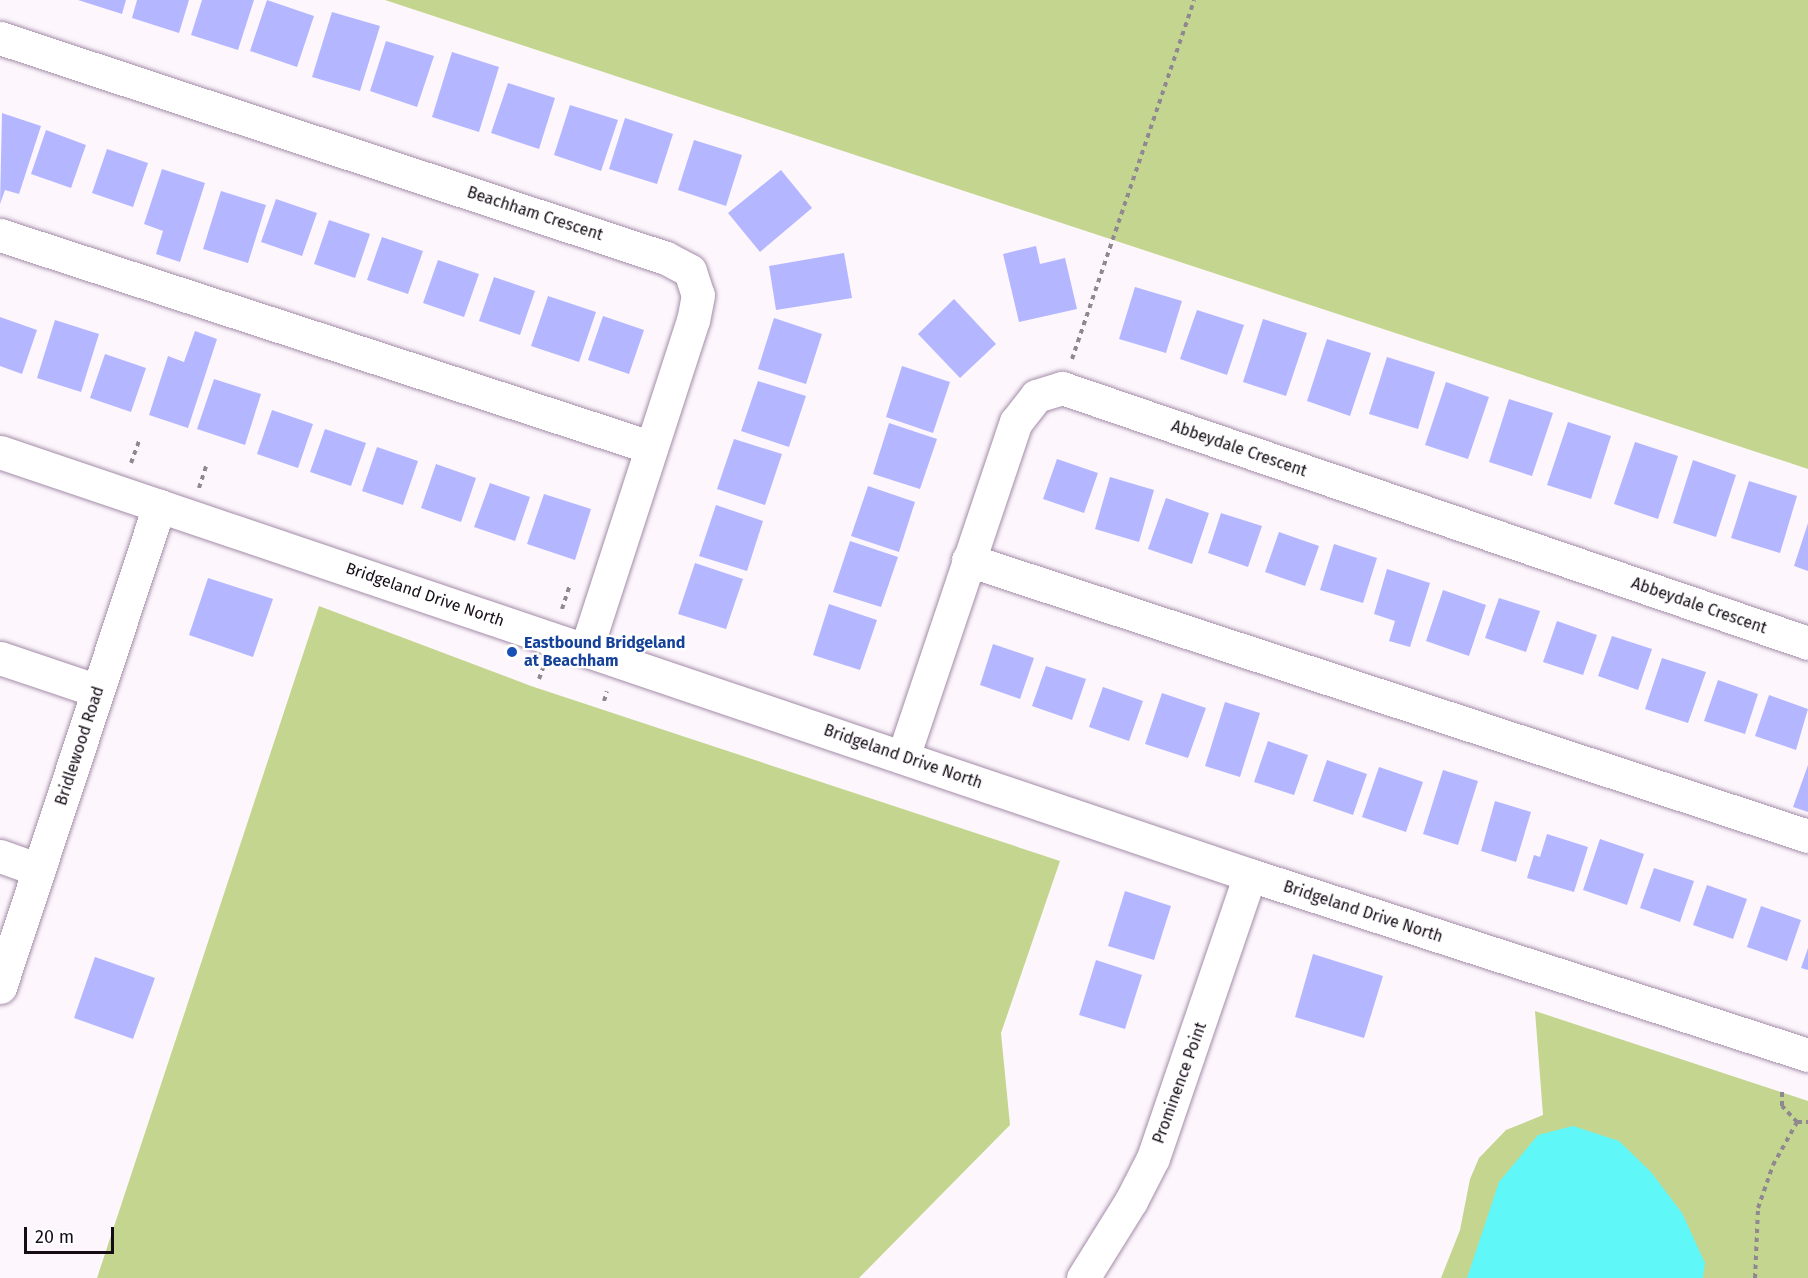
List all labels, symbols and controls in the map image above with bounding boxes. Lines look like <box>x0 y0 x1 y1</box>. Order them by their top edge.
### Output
street label: Beachham Crescent <box>465 183 605 245</box>
street label: Abbeydale Crescent <box>1169 417 1309 481</box>
street label: Bridgeland Drive North <box>343 559 507 631</box>
street label: Abbeydale Crescent <box>1629 574 1769 638</box>
place label: Eastbound Bridgeland at Beachham <box>524 633 685 671</box>
marker: Eastbound Bridgeland at Beachham <box>505 645 519 659</box>
street label: Bridlewood Road <box>52 684 108 808</box>
street label: Bridgeland Drive North <box>821 721 985 793</box>
street label: Bridgeland Drive North <box>1281 877 1445 947</box>
street label: Prominence Point <box>1149 1020 1211 1146</box>
scale bar <box>27 1215 117 1253</box>
text: 20 m <box>35 1226 74 1248</box>

